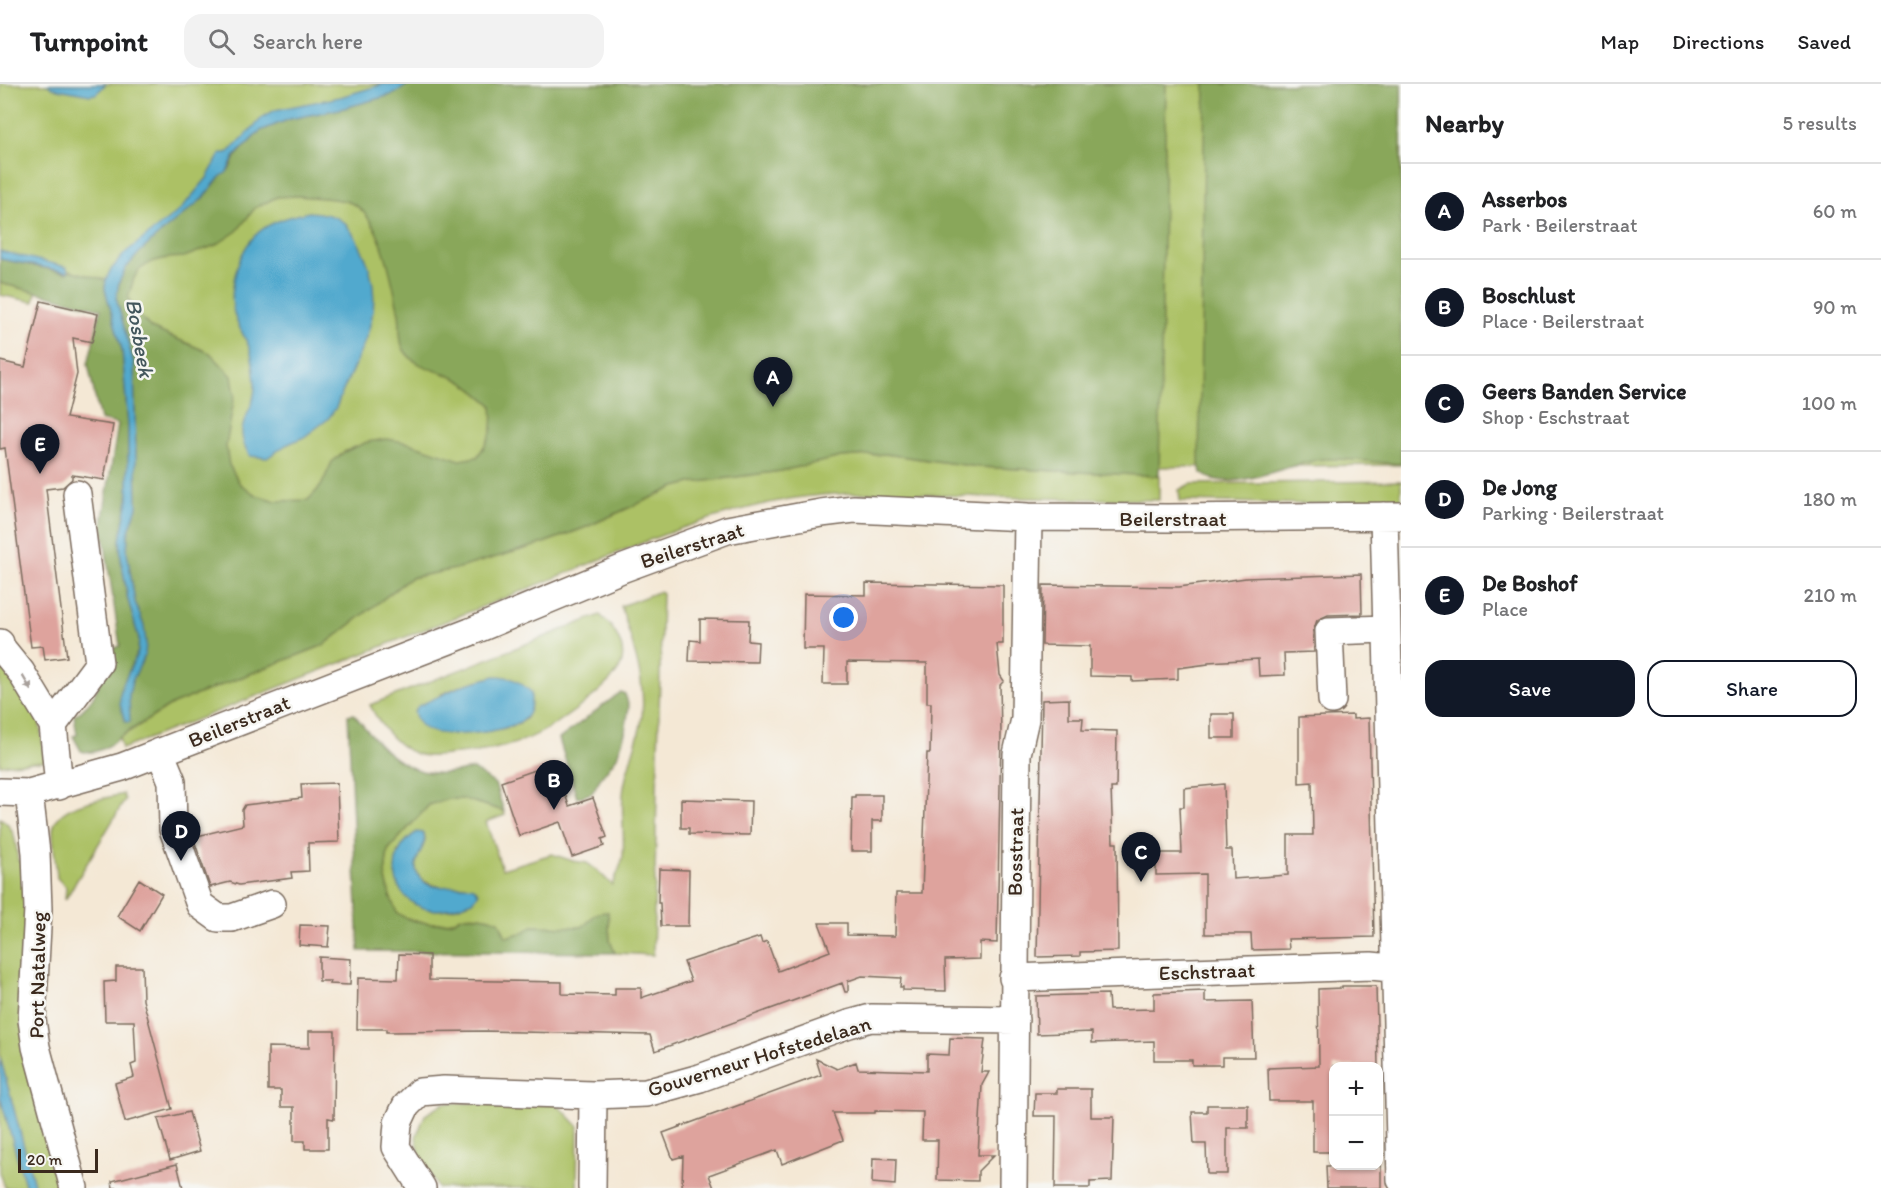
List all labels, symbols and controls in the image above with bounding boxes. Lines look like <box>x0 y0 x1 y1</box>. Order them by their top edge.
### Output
search box <box>184 14 604 68</box>
text: Turnpoint <box>30 24 148 58</box>
icon: search <box>205 25 238 58</box>
text: Search here <box>253 28 363 55</box>
text: Map <box>1601 29 1639 54</box>
text: Directions <box>1672 29 1764 54</box>
text: Saved <box>1797 29 1851 54</box>
text: Nearby <box>1425 107 1504 139</box>
text: 5 results <box>1783 111 1857 135</box>
text: Asserbos <box>1482 186 1567 213</box>
text: A <box>1438 199 1451 223</box>
text: 60 m <box>1813 199 1857 223</box>
text: Park · Beilerstraat <box>1482 213 1637 237</box>
text: Boschlust <box>1482 282 1575 309</box>
text: B <box>1438 295 1451 319</box>
text: 90 m <box>1813 295 1857 319</box>
water label: Bosbeek <box>120 297 160 381</box>
text: Place · Beilerstraat <box>1482 309 1644 333</box>
pin: A <box>754 358 792 407</box>
text: Geers Banden Service <box>1482 378 1686 405</box>
text: C <box>1438 391 1451 415</box>
text: 100 m <box>1802 391 1857 415</box>
text: Shop · Eschstraat <box>1482 405 1630 429</box>
pin: E <box>20 424 60 474</box>
text: De Jong <box>1482 474 1557 501</box>
text: D <box>1438 487 1451 511</box>
text: 180 m <box>1803 487 1857 511</box>
text: Parking · Beilerstraat <box>1482 501 1664 525</box>
street label: Beilerstraat <box>1119 506 1227 531</box>
street label: Beilerstraat <box>637 516 747 573</box>
text: De Boshof <box>1482 570 1578 597</box>
text: E <box>1439 583 1450 607</box>
text: 210 m <box>1804 583 1857 607</box>
text: Place <box>1482 597 1528 621</box>
your location <box>829 603 858 632</box>
button: Save <box>1425 660 1635 717</box>
button: Share <box>1647 660 1857 717</box>
one-way arrow <box>22 675 33 691</box>
street label: Beilerstraat <box>185 689 294 753</box>
pin: B <box>534 760 574 810</box>
street label: Bosstraat <box>1002 807 1028 896</box>
pin: D <box>162 812 201 861</box>
pin: C <box>1122 832 1160 882</box>
street label: Port Natalweg <box>23 911 51 1039</box>
street label: Eschstraat <box>1158 957 1256 985</box>
street label: Gouverneur Hofstedelaan <box>644 1010 874 1102</box>
map controls <box>1329 1062 1383 1170</box>
button: + <box>1329 1062 1383 1116</box>
button: − <box>1329 1116 1383 1170</box>
scale bar <box>18 1146 98 1174</box>
text: 20 m <box>27 1150 62 1169</box>

